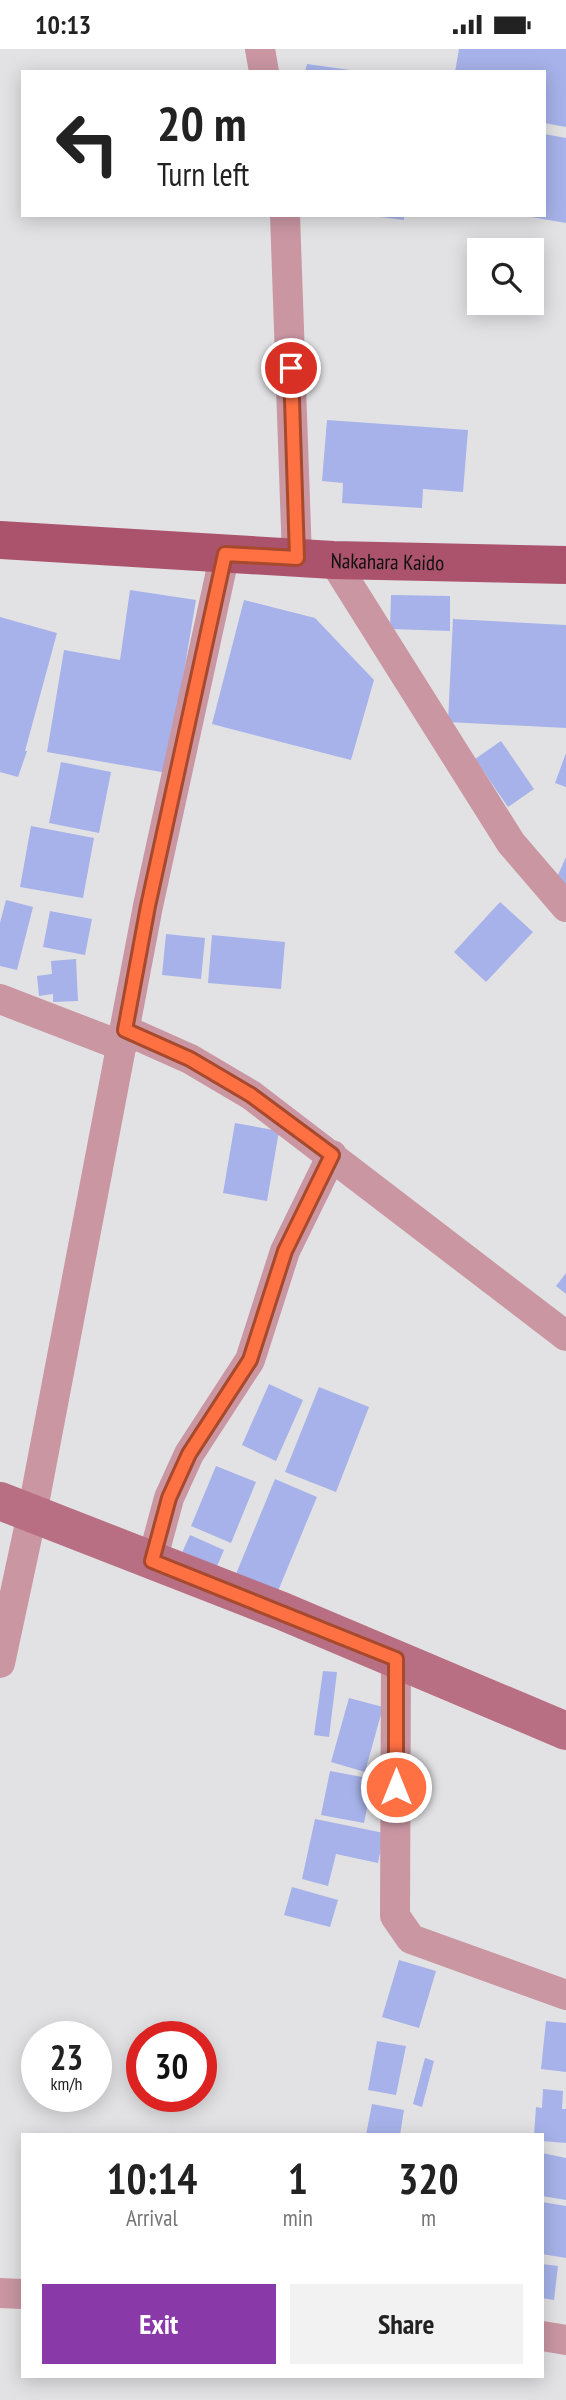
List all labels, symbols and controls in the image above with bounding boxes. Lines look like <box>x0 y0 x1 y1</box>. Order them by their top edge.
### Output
text: 10:13 <box>35 8 91 41</box>
text: 20 m <box>157 91 246 155</box>
icon: left <box>42 98 133 189</box>
text: Turn left <box>157 153 249 195</box>
map controls <box>467 238 544 315</box>
button: search <box>467 238 544 315</box>
pin <box>261 338 321 398</box>
icon: arrive <box>272 349 310 387</box>
street label: Nakahara Kaido <box>330 546 444 576</box>
position arrow <box>359 1750 433 1824</box>
speed limit sign: 30 <box>126 2021 217 2112</box>
text: 23 <box>50 2034 83 2080</box>
text: km/h <box>51 2072 82 2095</box>
text: 10:14 <box>106 2151 197 2206</box>
text: 1 <box>288 2151 308 2206</box>
text: 320 <box>398 2151 459 2206</box>
text: Arrival <box>126 2203 178 2232</box>
text: min <box>283 2203 313 2232</box>
text: m <box>421 2203 436 2232</box>
button: Exit <box>42 2284 276 2364</box>
button: Share <box>290 2284 523 2364</box>

